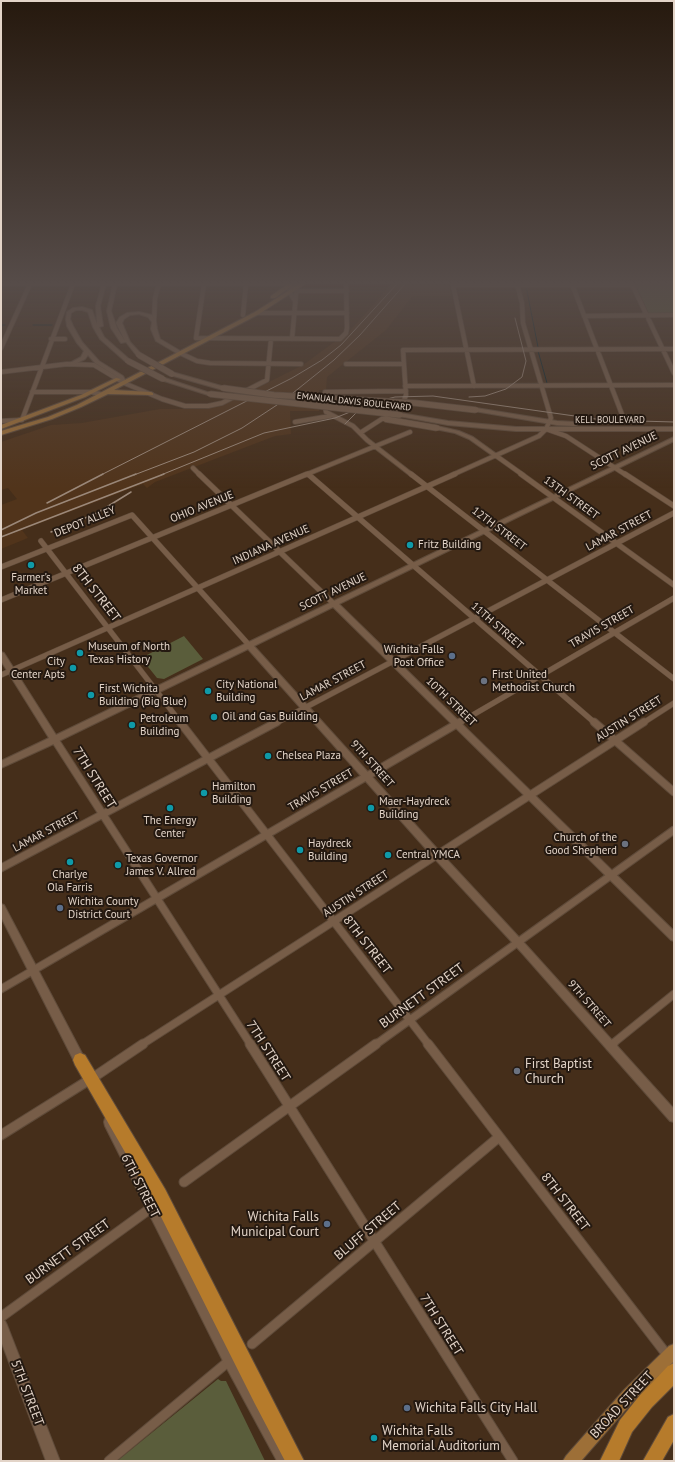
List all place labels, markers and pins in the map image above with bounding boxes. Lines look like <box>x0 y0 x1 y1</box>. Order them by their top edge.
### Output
place label: Fritz Building <box>418 538 481 552</box>
marker: Fritz Building <box>405 540 415 550</box>
marker: Farmer's Market <box>26 560 36 570</box>
place label: Farmer's Market <box>11 571 51 597</box>
place label: Museum of North Texas History <box>88 640 170 666</box>
place label: Wichita Falls Post Office <box>384 643 444 669</box>
marker: Museum of North Texas History <box>75 648 85 658</box>
marker: Wichita Falls Post Office <box>447 651 457 661</box>
place label: City Center Apts <box>11 655 65 681</box>
marker: City Center Apts <box>68 663 78 673</box>
place label: First United Methodist Church <box>492 668 575 694</box>
marker: First United Methodist Church <box>479 676 489 686</box>
place label: City National Building <box>216 678 277 704</box>
place label: First Wichita Building (Big Blue) <box>99 682 187 708</box>
marker: City National Building <box>203 686 213 696</box>
marker: First Wichita Building (Big Blue) <box>86 690 96 700</box>
place label: Oil and Gas Building <box>222 710 318 724</box>
place label: Petroleum Building <box>140 712 188 738</box>
marker: Oil and Gas Building <box>209 712 219 722</box>
marker: Petroleum Building <box>127 720 137 730</box>
place label: Chelsea Plaza <box>276 749 341 763</box>
marker: Chelsea Plaza <box>263 751 273 761</box>
place label: Hamilton Building <box>212 780 255 806</box>
marker: Hamilton Building <box>199 788 209 798</box>
place label: Maer-Haydreck Building <box>379 795 450 821</box>
marker: The Energy Center <box>165 803 175 813</box>
marker: Maer-Haydreck Building <box>366 803 376 813</box>
place label: The Energy Center <box>144 814 196 840</box>
place label: Church of the Good Shepherd <box>545 831 617 857</box>
place label: Haydreck Building <box>308 837 351 863</box>
marker: Church of the Good Shepherd <box>620 839 630 849</box>
marker: Haydreck Building <box>295 845 305 855</box>
place label: Central YMCA <box>396 848 460 862</box>
marker: Central YMCA <box>383 850 393 860</box>
place label: Texas Governor James V. Allred <box>126 852 197 878</box>
marker: Charlye Ola Farris <box>65 857 75 867</box>
marker: Texas Governor James V. Allred <box>113 860 123 870</box>
place label: Charlye Ola Farris <box>47 868 93 894</box>
place label: Wichita County District Court <box>68 895 139 921</box>
marker: Wichita County District Court <box>55 903 65 913</box>
place label: First Baptist Church <box>525 1056 592 1087</box>
marker: First Baptist Church <box>512 1066 522 1076</box>
place label: Wichita Falls Municipal Court <box>231 1209 319 1240</box>
marker: Wichita Falls Municipal Court <box>322 1219 332 1229</box>
place label: Wichita Falls City Hall <box>415 1400 537 1416</box>
marker: Wichita Falls City Hall <box>402 1403 412 1413</box>
place label: Wichita Falls Memorial Auditorium <box>382 1423 500 1454</box>
marker: Wichita Falls Memorial Auditorium <box>369 1433 379 1443</box>

